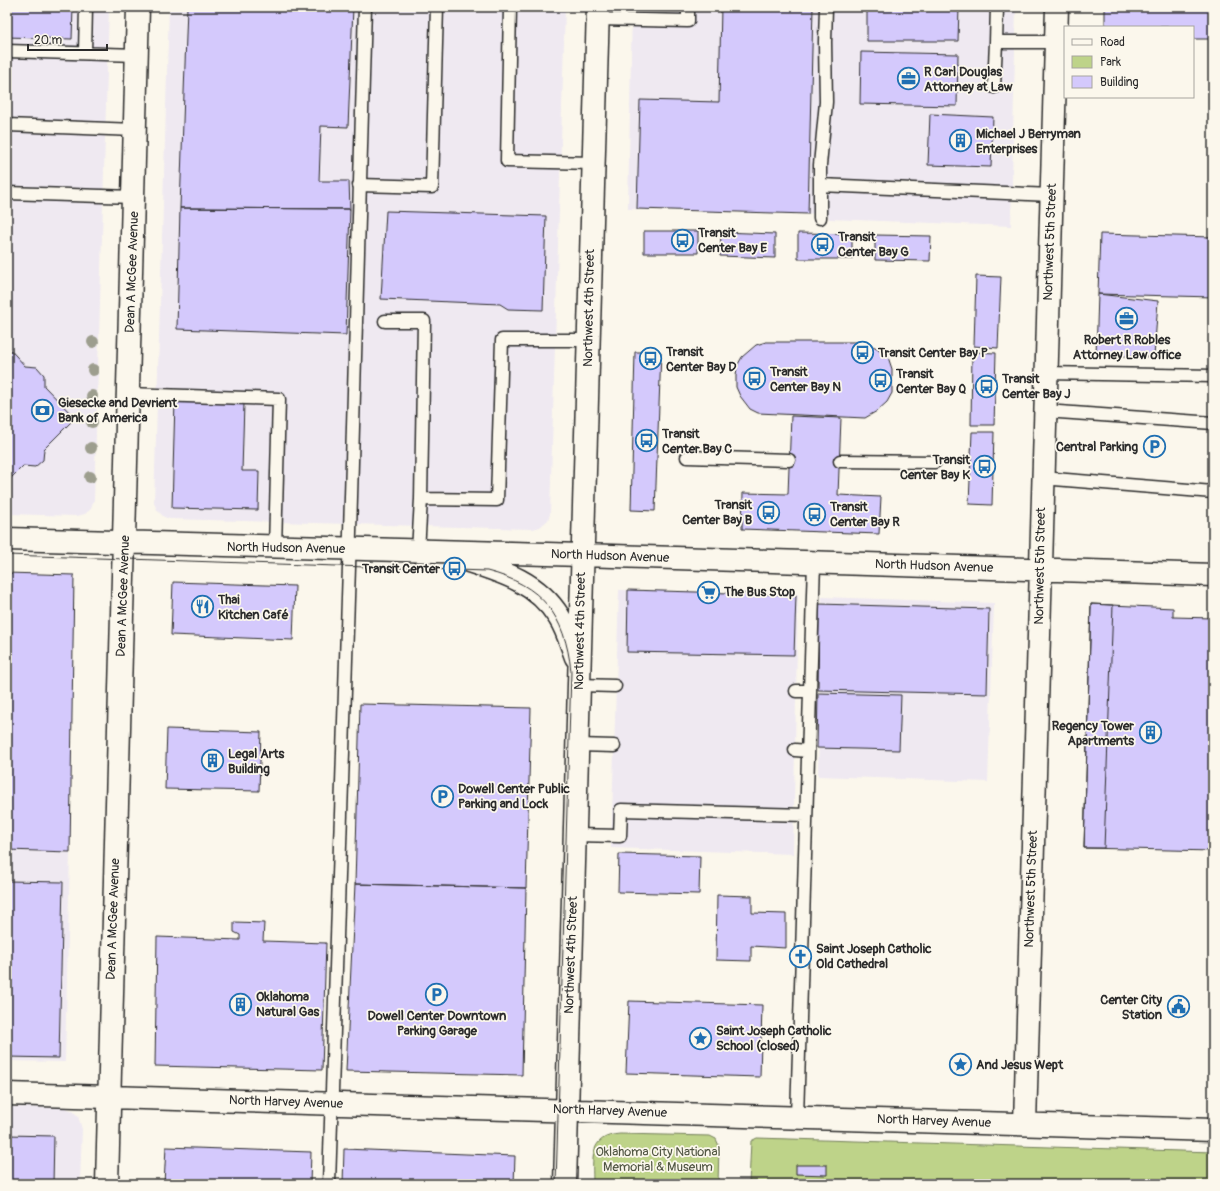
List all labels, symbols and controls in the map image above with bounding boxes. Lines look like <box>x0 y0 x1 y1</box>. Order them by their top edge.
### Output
scale bar <box>28 26 107 52</box>
legend <box>1064 26 1194 98</box>
text: 20 m <box>34 33 63 48</box>
text: Road <box>1100 35 1125 50</box>
text: Park <box>1100 55 1121 70</box>
place label: R Carl Douglas Attorney at Law <box>924 64 1013 95</box>
office icon: R Carl Douglas Attorney at Law <box>896 66 922 92</box>
text: Building <box>1100 75 1139 90</box>
place label: Michael J Berryman Enterprises <box>976 126 1082 157</box>
building icon: Michael J Berryman Enterprises <box>948 128 974 154</box>
street label: Northwest 5th Street <box>1040 182 1060 301</box>
street label: Dean A McGee Avenue <box>122 210 142 333</box>
place label: Transit Center Bay E <box>697 225 767 256</box>
bus stop icon: Transit Center Bay E <box>669 227 695 253</box>
place label: Transit Center Bay G <box>837 229 909 260</box>
bus stop icon: Transit Center Bay G <box>809 231 835 257</box>
street label: Northwest 4th Street <box>580 248 598 367</box>
office icon: Robert R Robles Attorney Law office <box>1114 305 1140 331</box>
place label: Robert R Robles Attorney Law office <box>1073 332 1182 363</box>
bus stop icon: Transit Center Bay P <box>849 340 875 366</box>
place label: Transit Center Bay D <box>665 344 736 375</box>
place label: Transit Center Bay P <box>877 345 988 361</box>
bus stop icon: Transit Center Bay D <box>637 346 663 372</box>
place label: Transit Center Bay N <box>769 364 841 395</box>
bus stop icon: Transit Center Bay N <box>742 366 768 392</box>
place label: Transit Center Bay Q <box>895 366 966 397</box>
bus stop icon: Transit Center Bay Q <box>867 368 893 394</box>
place label: Transit Center Bay J <box>1001 371 1071 402</box>
bus stop icon: Transit Center Bay J <box>974 373 1000 399</box>
place label: Giesecke and Devrient Bank of America <box>58 395 178 426</box>
bank icon: Giesecke and Devrient Bank of America <box>30 397 56 423</box>
place label: Transit Center Bay C <box>661 426 732 457</box>
bus stop icon: Transit Center Bay C <box>634 428 660 454</box>
parking icon: Central Parking <box>1141 434 1167 460</box>
place label: Central Parking <box>1056 439 1138 455</box>
place label: Transit Center Bay K <box>900 452 971 483</box>
bus stop icon: Transit Center Bay K <box>972 454 998 480</box>
place label: Transit Center Bay B <box>682 497 753 528</box>
bus stop icon: Transit Center Bay B <box>755 499 781 525</box>
place label: Transit Center Bay R <box>829 499 900 530</box>
bus stop icon: Transit Center Bay R <box>802 501 828 527</box>
street label: Northwest 5th Street <box>1031 506 1049 625</box>
street label: Dean A McGee Avenue <box>113 534 133 657</box>
street label: North Hudson Avenue <box>227 539 346 557</box>
street label: North Hudson Avenue <box>550 546 670 566</box>
bus stop icon: Transit Center <box>442 556 468 582</box>
street label: North Hudson Avenue <box>874 556 994 576</box>
place label: Transit Center <box>361 561 440 577</box>
street label: Northwest 4th Street <box>571 571 589 690</box>
supermarket icon: The Bus Stop <box>696 579 722 605</box>
place label: The Bus Stop <box>723 584 795 600</box>
place label: Thai Kitchen Café <box>217 592 289 623</box>
restaurant icon: Thai Kitchen Café <box>190 594 216 620</box>
place label: Regency Tower Apartments <box>1052 718 1134 749</box>
building icon: Regency Tower Apartments <box>1137 720 1163 746</box>
place label: Legal Arts Building <box>228 746 285 777</box>
building icon: Legal Arts Building <box>200 748 226 774</box>
place label: Dowell Center Public Parking and Lock <box>458 781 570 812</box>
parking icon: Dowell Center Public Parking and Lock <box>430 783 456 809</box>
street label: Northwest 5th Street <box>1021 829 1041 948</box>
street label: Dean A McGee Avenue <box>103 857 123 980</box>
street label: Northwest 4th Street <box>561 895 581 1014</box>
place label: Saint Joseph Catholic Old Cathedral <box>816 941 932 972</box>
church icon: Saint Joseph Catholic Old Cathedral <box>787 943 813 969</box>
parking icon: Dowell Center Downtown Parking Garage <box>424 981 450 1007</box>
place label: Oklahoma Natural Gas <box>256 989 319 1020</box>
building icon: Oklahoma Natural Gas <box>227 991 253 1017</box>
place label: Center City Station <box>1100 992 1163 1023</box>
public building icon: Center City Station <box>1165 994 1191 1020</box>
place label: Dowell Center Downtown Parking Garage <box>368 1008 507 1039</box>
place label: Saint Joseph Catholic School (closed) <box>716 1023 832 1054</box>
place icon: Saint Joseph Catholic School (closed) <box>688 1025 714 1051</box>
place icon: And Jesus Wept <box>947 1052 973 1078</box>
place label: And Jesus Wept <box>976 1057 1064 1073</box>
street label: North Harvey Avenue <box>229 1092 344 1112</box>
street label: North Harvey Avenue <box>553 1101 668 1121</box>
street label: North Harvey Avenue <box>877 1111 992 1131</box>
park label: Oklahoma City National Memorial & Museum <box>595 1144 721 1175</box>

